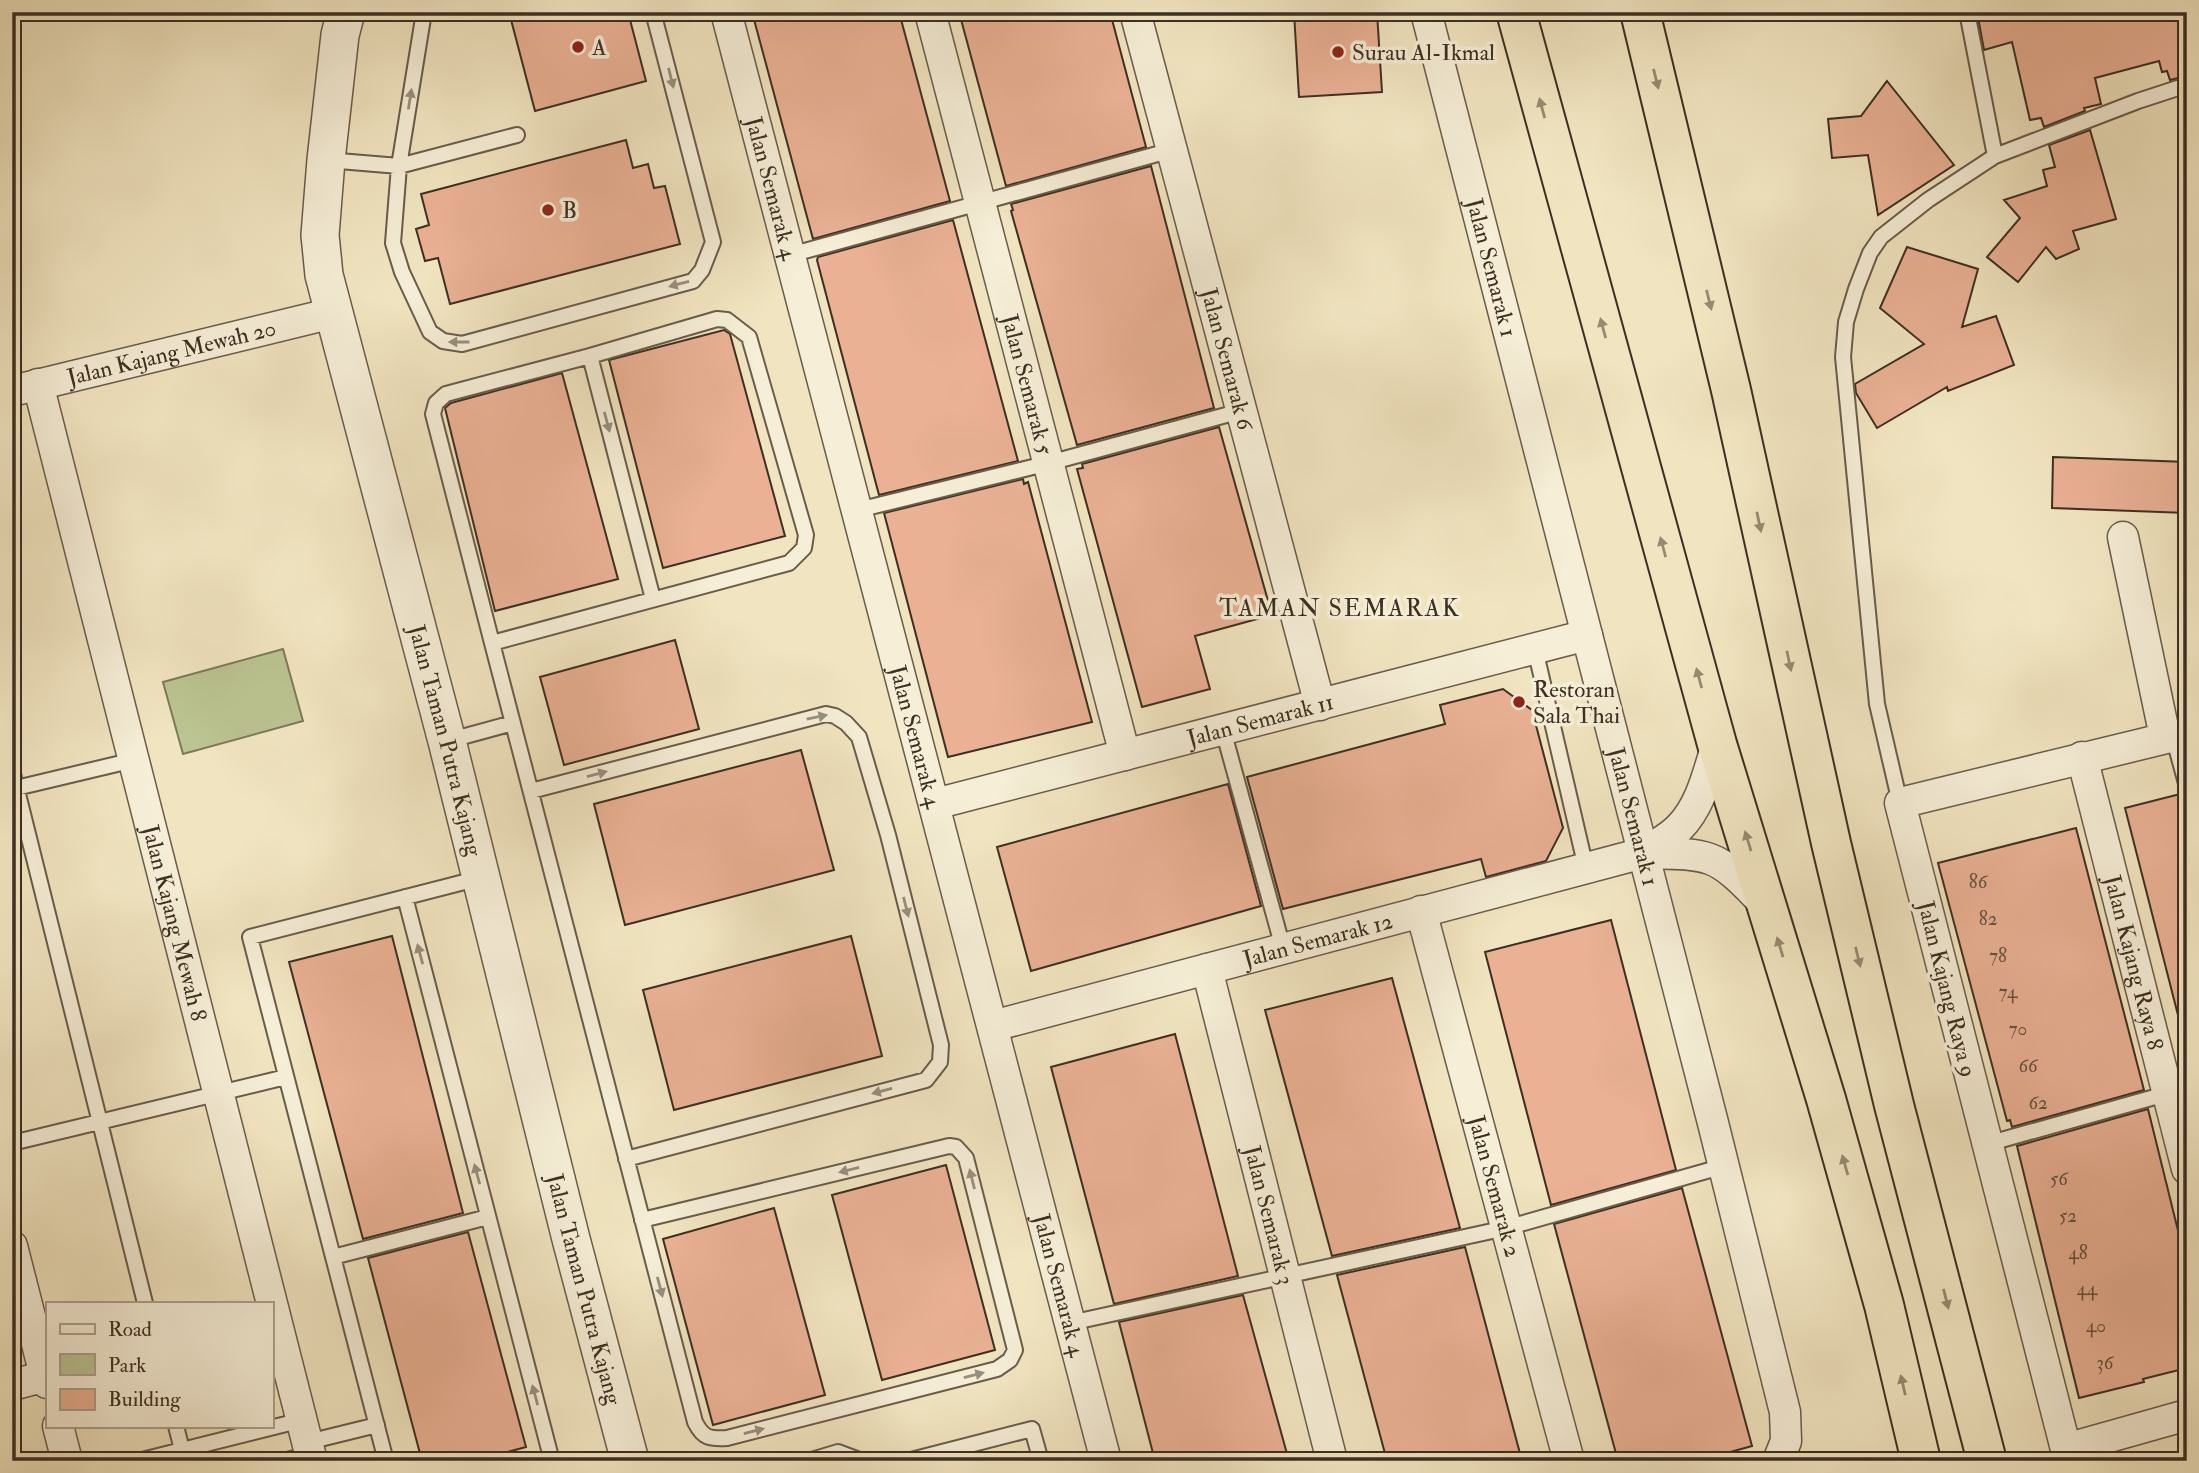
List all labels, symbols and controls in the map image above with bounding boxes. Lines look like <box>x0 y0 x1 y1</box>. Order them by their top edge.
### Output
place label: A <box>591 33 607 62</box>
place label: Surau Al-Ikmal <box>1352 38 1495 67</box>
marker: A <box>570 39 586 55</box>
marker: Surau Al-Ikmal <box>1330 44 1346 60</box>
one-way arrow <box>666 67 677 89</box>
one-way arrow <box>1651 68 1662 90</box>
one-way arrow <box>405 88 416 110</box>
one-way arrow <box>1537 97 1547 118</box>
street label: Jalan Semarak 4 <box>739 113 805 264</box>
street label: Jalan Semarak 1 <box>1460 194 1524 340</box>
place label: B <box>562 196 577 225</box>
marker: B <box>540 202 556 218</box>
one-way arrow <box>668 280 689 290</box>
street label: Jalan Semarak 6 <box>1195 284 1261 434</box>
one-way arrow <box>1704 289 1715 311</box>
street label: Jalan Semarak 5 <box>995 310 1060 458</box>
street label: Jalan Kajang Mewah 20 <box>63 313 279 392</box>
one-way arrow <box>1597 317 1607 338</box>
one-way arrow <box>448 336 470 348</box>
one-way arrow <box>602 412 613 434</box>
one-way arrow <box>1754 511 1765 533</box>
one-way arrow <box>1657 536 1668 558</box>
district label: TAMAN SEMARAK <box>1219 593 1461 624</box>
street label: Jalan Taman Putra Kajang <box>402 621 490 859</box>
one-way arrow <box>1784 650 1795 672</box>
street label: Jalan Semarak 4 <box>883 661 949 813</box>
one-way arrow <box>1693 667 1704 689</box>
place label: Restoran Sala Thai <box>1533 675 1620 730</box>
street label: Jalan Semarak 11 <box>1183 687 1337 753</box>
marker: Restoran Sala Thai <box>1511 694 1527 710</box>
one-way arrow <box>806 711 828 722</box>
street label: Jalan Semarak 1 <box>1602 743 1666 889</box>
one-way arrow <box>586 768 608 779</box>
street label: Jalan Kajang Mewah 8 <box>136 821 214 1024</box>
one-way arrow <box>1742 830 1752 851</box>
house number: 86 <box>1969 870 1989 894</box>
street label: Jalan Kajang Raya 8 <box>2098 871 2171 1053</box>
one-way arrow <box>901 896 912 918</box>
street label: Jalan Kajang Raya 9 <box>1911 897 1983 1080</box>
street label: Jalan Semarak 12 <box>1239 906 1396 974</box>
house number: 82 <box>1979 907 1997 931</box>
one-way arrow <box>1774 937 1784 958</box>
one-way arrow <box>414 943 425 965</box>
house number: 78 <box>1989 944 2007 968</box>
one-way arrow <box>1853 947 1864 969</box>
house number: 74 <box>1999 980 2018 1004</box>
house number: 70 <box>2009 1017 2027 1041</box>
house number: 66 <box>2018 1054 2039 1078</box>
one-way arrow <box>871 1087 892 1097</box>
house number: 62 <box>2028 1091 2048 1115</box>
street label: Jalan Semarak 2 <box>1462 1111 1528 1260</box>
street label: Jalan Semarak 3 <box>1238 1141 1301 1288</box>
one-way arrow <box>1839 1154 1849 1175</box>
one-way arrow <box>472 1164 482 1185</box>
one-way arrow <box>838 1165 860 1176</box>
house number: 56 <box>2050 1167 2069 1191</box>
one-way arrow <box>966 1168 977 1190</box>
street label: Jalan Taman Putra Kajang <box>541 1170 629 1408</box>
house number: 52 <box>2059 1204 2077 1228</box>
street label: Jalan Semarak 4 <box>1027 1209 1093 1361</box>
house number: 48 <box>2068 1241 2088 1265</box>
one-way arrow <box>655 1276 666 1298</box>
house number: 44 <box>2077 1277 2098 1301</box>
one-way arrow <box>1941 1289 1952 1311</box>
legend <box>46 1302 273 1428</box>
house number: 40 <box>2086 1314 2106 1338</box>
text: Road <box>108 1316 153 1343</box>
house number: 36 <box>2097 1351 2115 1375</box>
text: Park <box>108 1352 146 1379</box>
one-way arrow <box>963 1369 985 1380</box>
one-way arrow <box>1897 1374 1908 1396</box>
one-way arrow <box>529 1384 540 1406</box>
text: Building <box>108 1386 181 1413</box>
one-way arrow <box>743 1425 765 1436</box>

